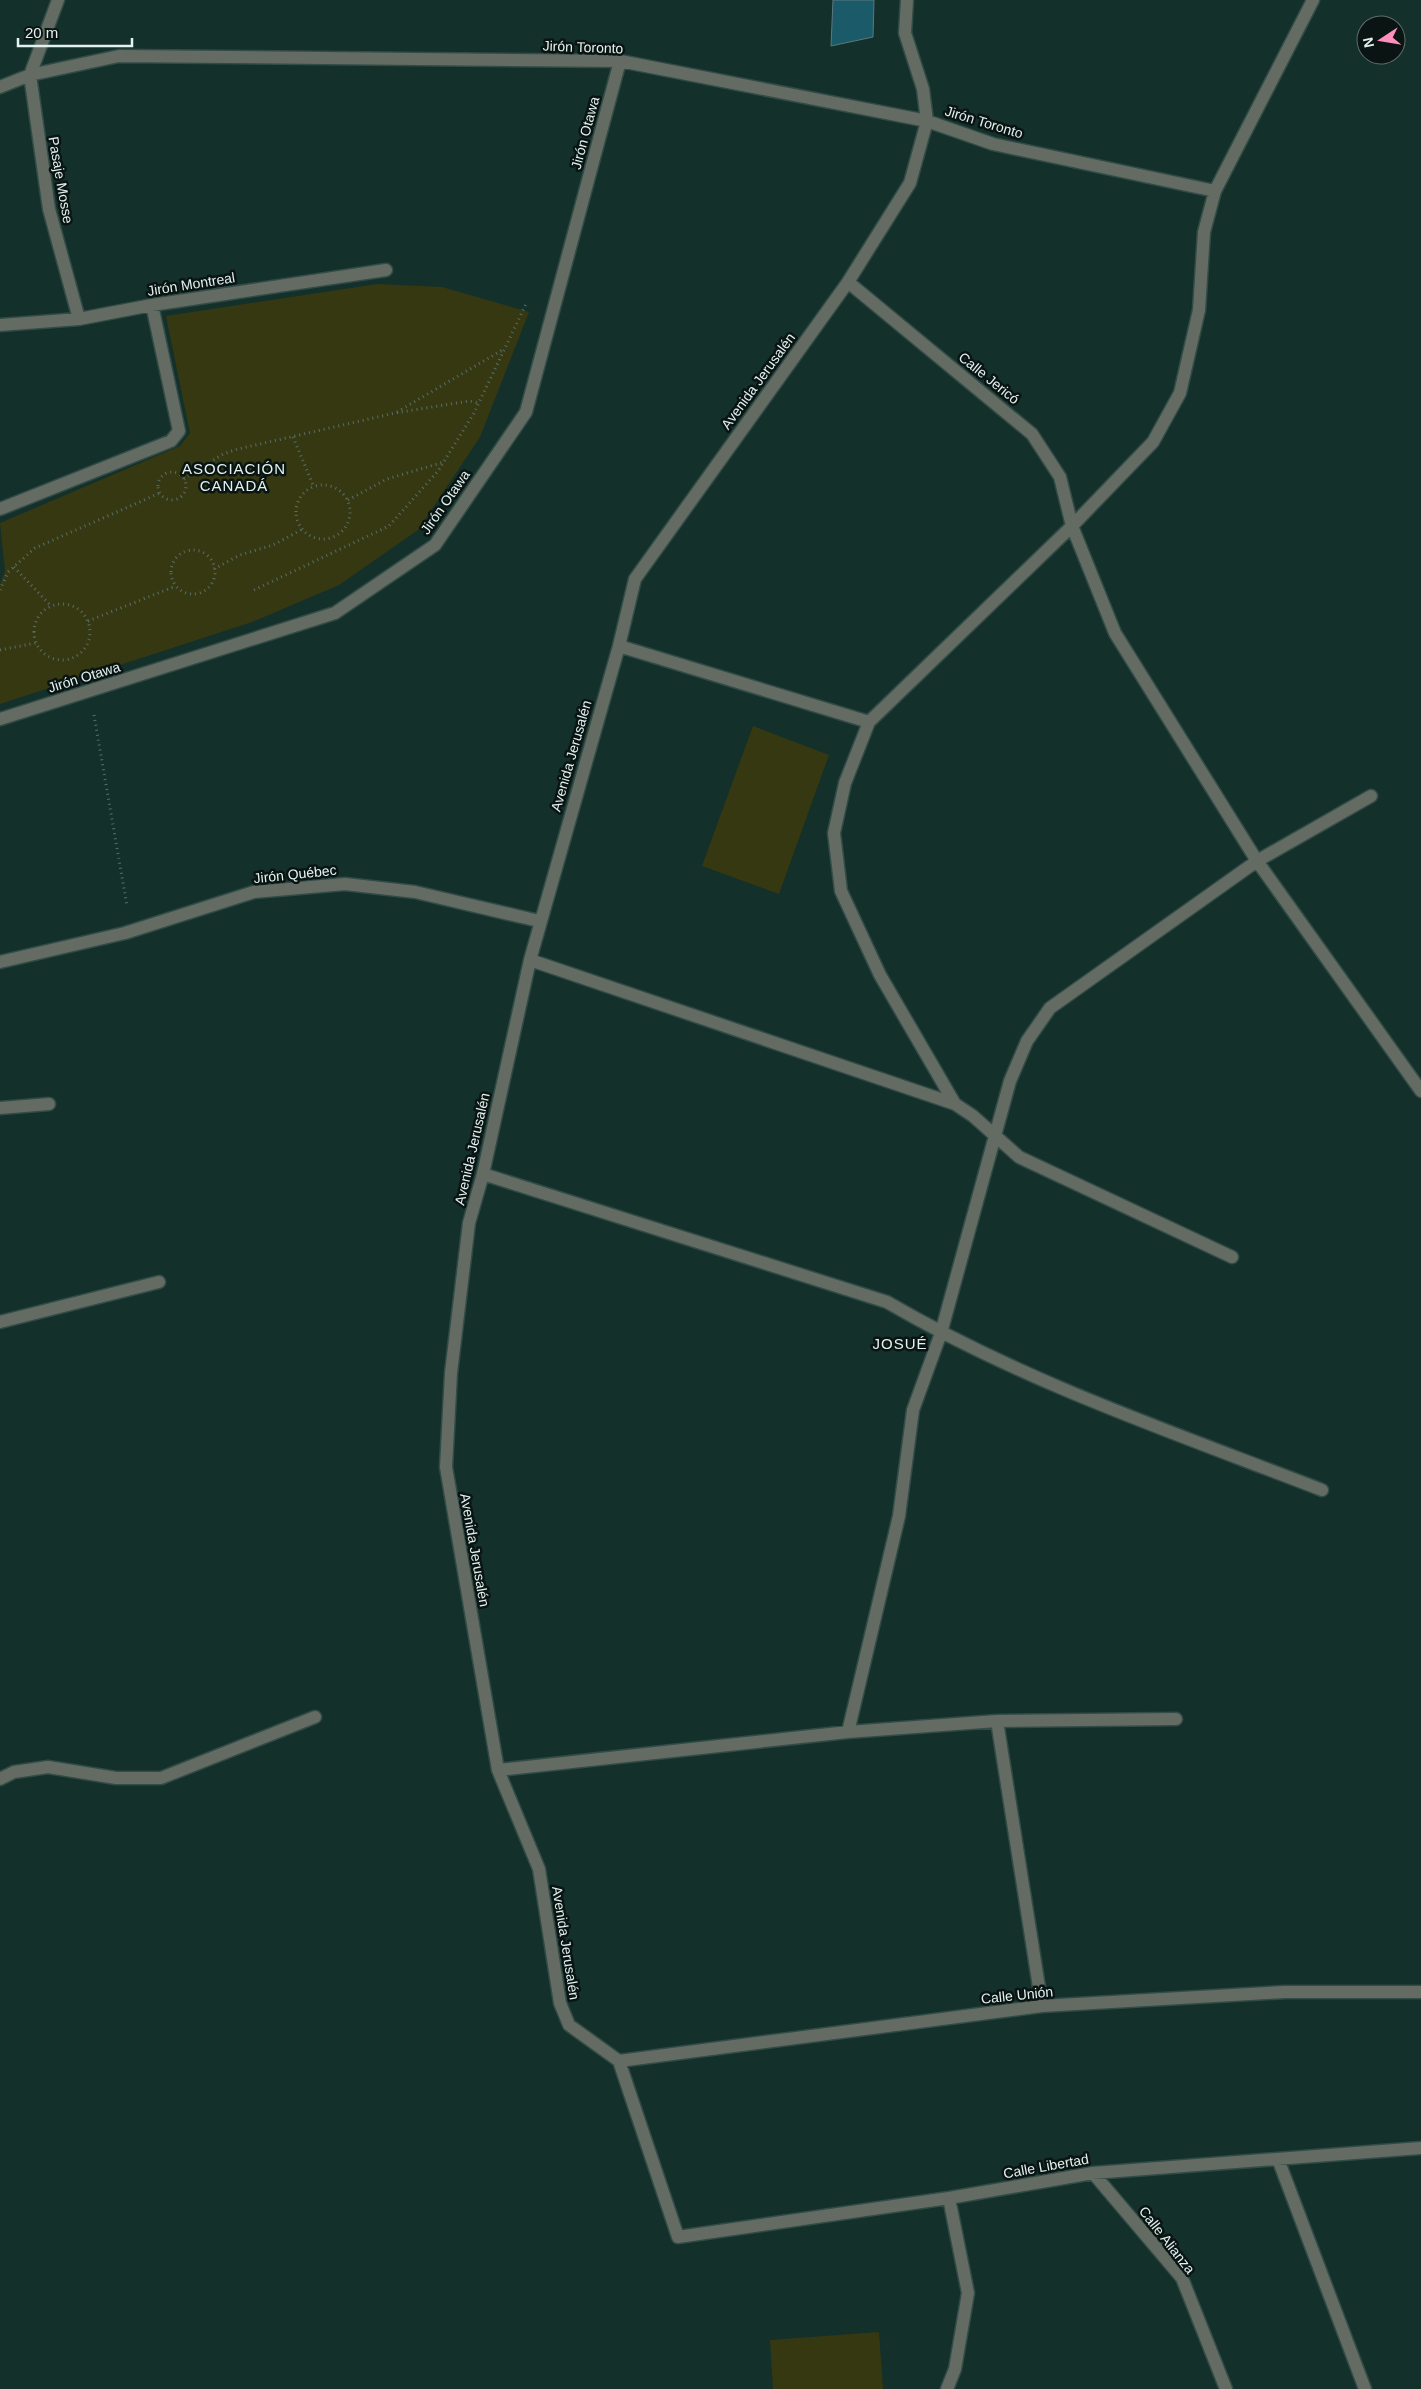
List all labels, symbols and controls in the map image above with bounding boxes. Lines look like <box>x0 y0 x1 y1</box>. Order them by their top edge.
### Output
scale bar <box>18 15 131 47</box>
north arrow <box>1356 15 1406 65</box>
text: 20 m <box>25 24 58 41</box>
text: N <box>1359 36 1377 49</box>
street label: Jirón Toronto <box>542 38 624 56</box>
street label: Jirón Otawa <box>568 95 602 171</box>
street label: Jirón Toronto <box>943 103 1025 142</box>
street label: Pasaje Mosse <box>45 135 77 225</box>
street label: Jirón Montreal <box>146 269 236 299</box>
street label: Avenida Jerusalén <box>718 330 798 432</box>
street label: Calle Jericó <box>956 349 1023 407</box>
district label: ASOCIACIÓN CANADÁ <box>182 460 286 494</box>
street label: Jirón Otawa <box>417 467 473 537</box>
street label: Jirón Otawa <box>46 658 122 696</box>
street label: Avenida Jerusalén <box>547 699 595 813</box>
street label: Jirón Québec <box>253 862 337 886</box>
street label: Avenida Jerusalén <box>451 1091 493 1207</box>
district label: JOSUÉ <box>872 1335 928 1352</box>
street label: Avenida Jerusalén <box>457 1492 493 1608</box>
street label: Avenida Jerusalén <box>549 1885 583 2001</box>
street label: Calle Unión <box>980 1983 1054 2007</box>
street label: Calle Libertad <box>1002 2151 1090 2181</box>
street label: Calle Alianza <box>1136 2203 1198 2277</box>

